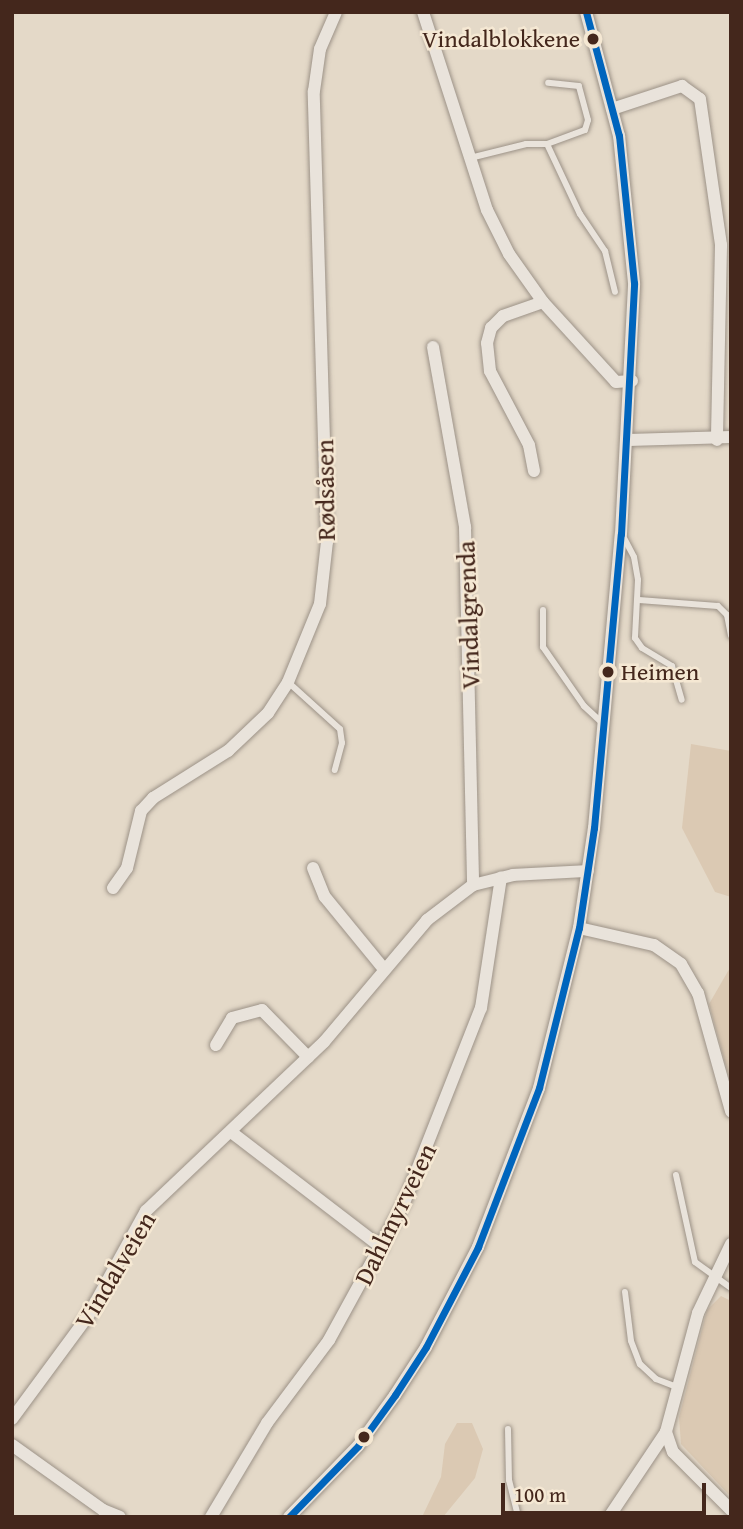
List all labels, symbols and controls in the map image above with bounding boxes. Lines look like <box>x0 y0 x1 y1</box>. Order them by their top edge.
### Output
place label: Vindalblokkene <box>422 25 580 53</box>
marker: Vindalblokkene <box>586 32 600 46</box>
street label: Rødsåsen <box>309 439 341 541</box>
street label: Vindalgrenda <box>450 540 486 690</box>
place label: Heimen <box>621 658 699 686</box>
marker: Heimen <box>601 665 615 679</box>
street label: Dahlmyrveien <box>347 1138 443 1290</box>
street label: Vindalveien <box>68 1206 162 1334</box>
unlabelled marker <box>357 1430 371 1444</box>
scale bar <box>505 1470 710 1514</box>
text: 100 m <box>514 1479 566 1510</box>

